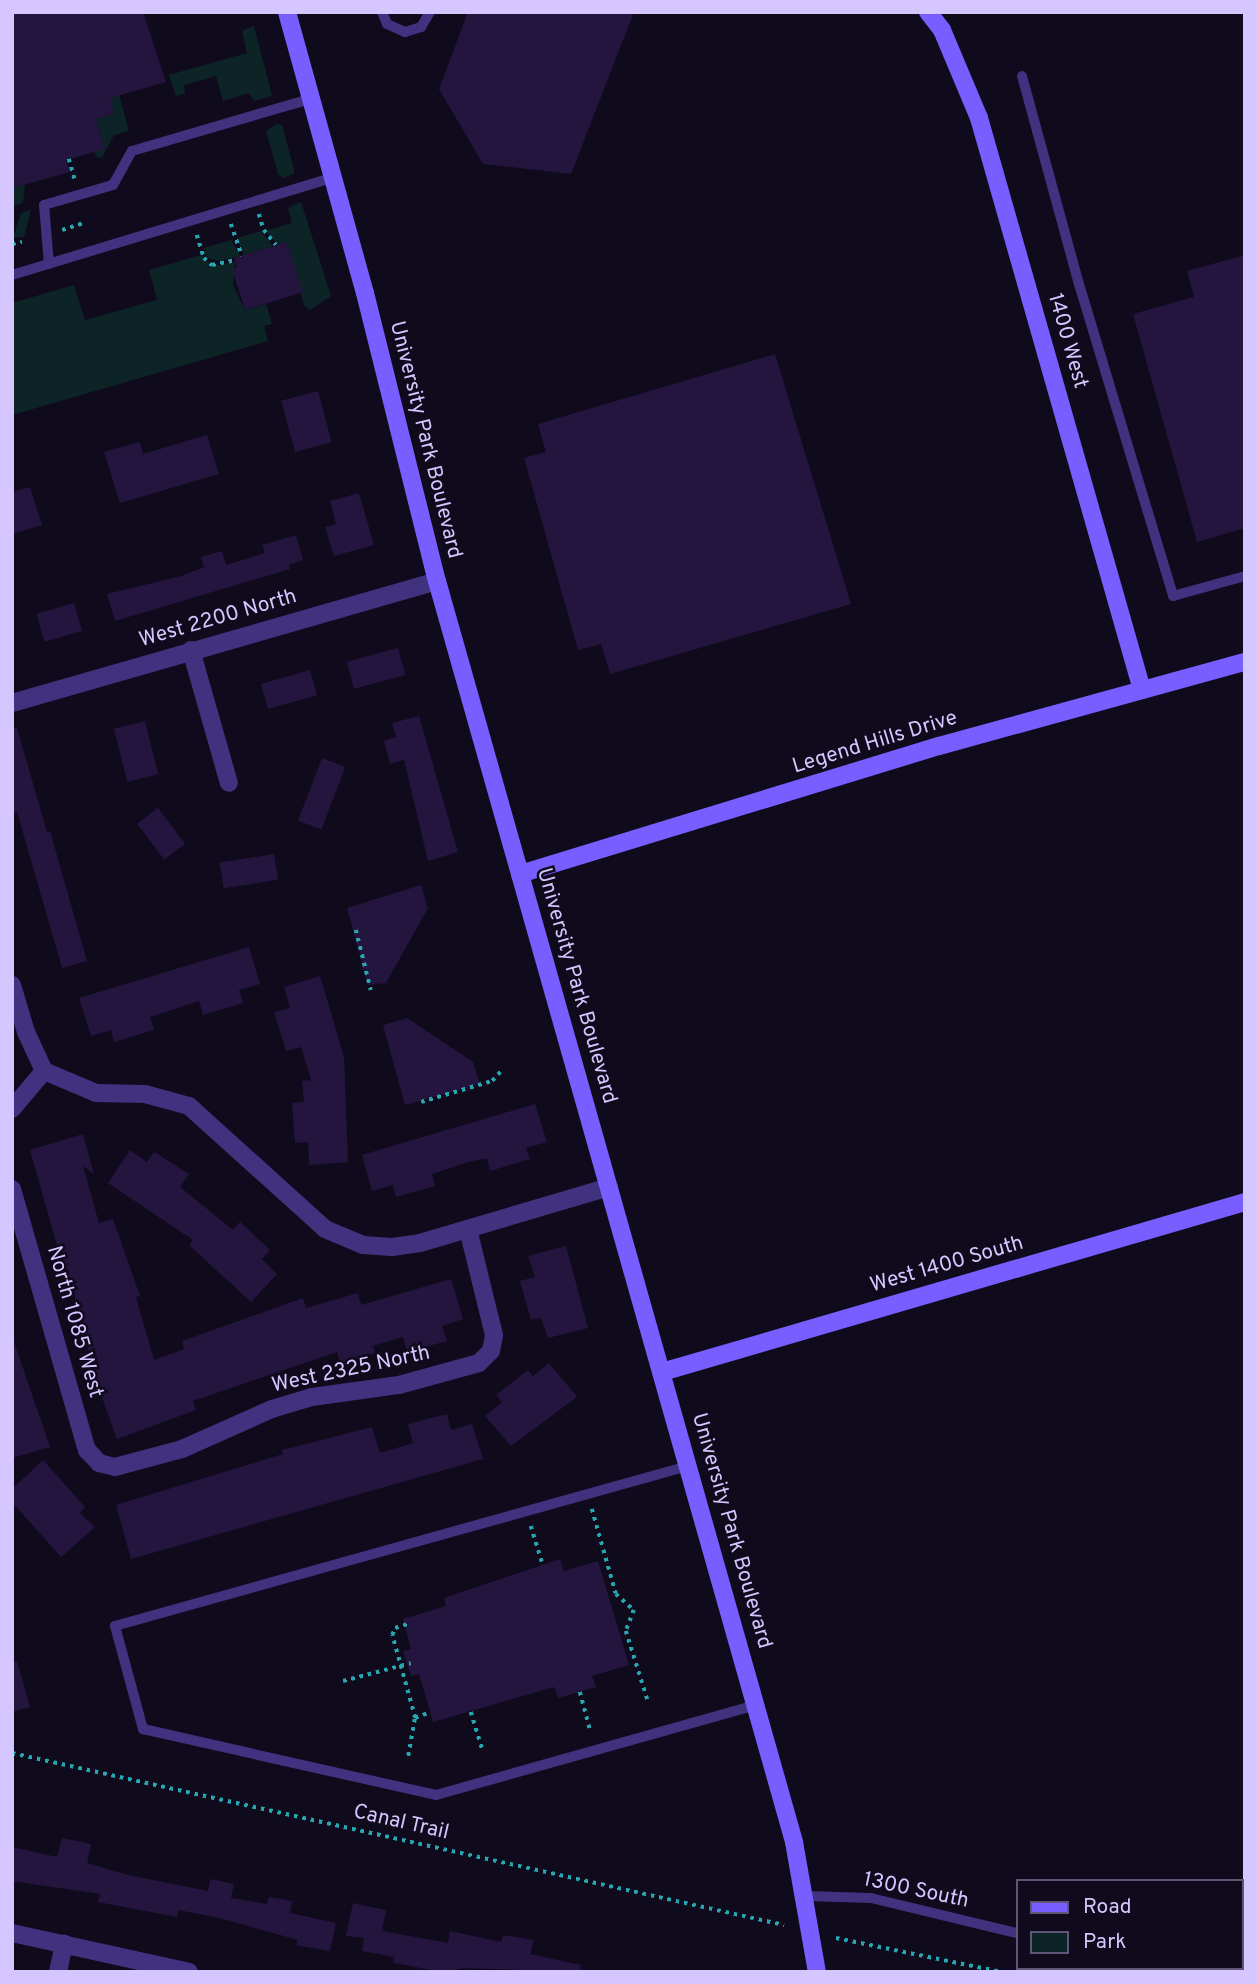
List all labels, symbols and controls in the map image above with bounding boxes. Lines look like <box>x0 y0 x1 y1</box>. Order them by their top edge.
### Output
street label: 1400 West <box>1041 290 1093 392</box>
street label: University Park Boulevard <box>383 319 467 561</box>
street label: West 2200 North <box>136 584 300 654</box>
street label: Legend Hills Drive <box>790 706 960 780</box>
street label: University Park Boulevard <box>530 865 622 1107</box>
street label: West 1400 South <box>868 1231 1026 1299</box>
street label: North 1085 West <box>40 1243 108 1401</box>
street label: West 2325 North <box>270 1341 432 1399</box>
street label: University Park Boulevard <box>685 1410 777 1652</box>
street label: Canal Trail <box>350 1800 452 1846</box>
street label: 1300 South <box>861 1868 971 1914</box>
legend <box>1016 1879 1243 1970</box>
text: Road <box>1083 1894 1132 1921</box>
text: Park <box>1083 1929 1126 1956</box>

